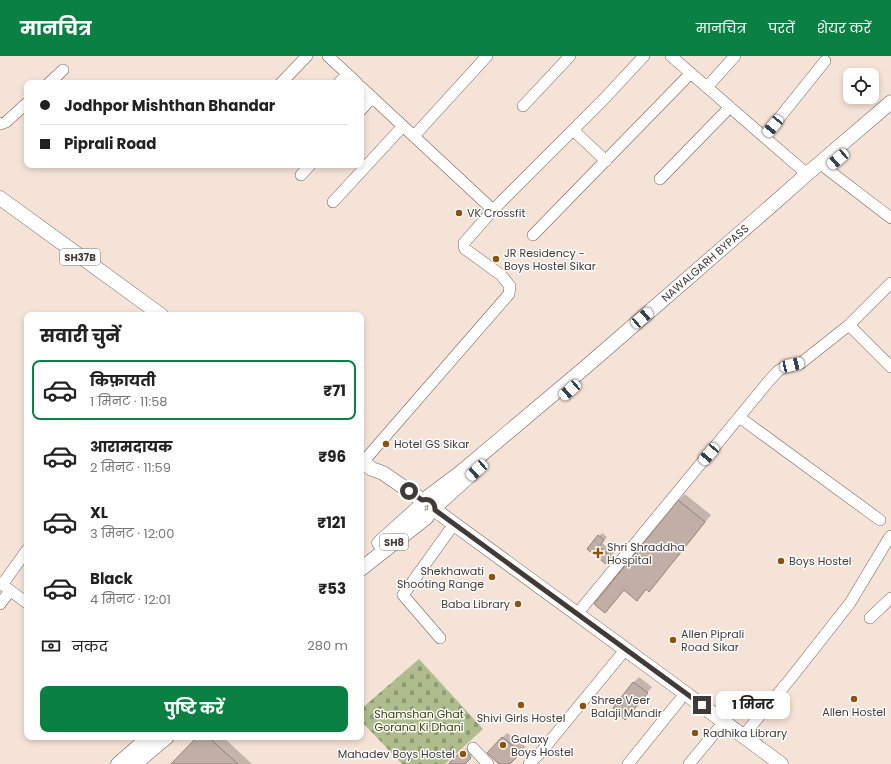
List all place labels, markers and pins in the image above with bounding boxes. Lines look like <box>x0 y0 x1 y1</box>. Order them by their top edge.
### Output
place label: VK Crossfit <box>467 205 525 221</box>
marker: VK Crossfit <box>454 208 464 218</box>
place label: JR Residency - Boys Hostel Sikar <box>504 245 596 274</box>
marker: JR Residency - Boys Hostel Sikar <box>491 254 501 264</box>
place label: Hotel GS Sikar <box>394 436 469 452</box>
marker: Hotel GS Sikar <box>381 439 391 449</box>
place label: Shri Shraddha Hospital <box>607 539 685 568</box>
marker: Shri Shraddha Hospital <box>592 547 604 559</box>
place label: Boys Hostel <box>789 553 852 569</box>
marker: Boys Hostel <box>776 556 786 566</box>
place label: Shekhawati Shooting Range <box>397 563 484 592</box>
marker: Shekhawati Shooting Range <box>487 572 497 582</box>
place label: Baba Library <box>441 596 511 612</box>
marker: Baba Library <box>513 599 523 609</box>
place label: Allen Piprali Road Sikar <box>681 626 744 655</box>
marker: Allen Piprali Road Sikar <box>668 635 678 645</box>
place label: Shree Veer Balaji Mandir <box>591 692 662 721</box>
marker: Allen Hostel <box>849 694 859 704</box>
marker: Shivi Girls Hostel <box>516 700 526 710</box>
marker: Shree Veer Balaji Mandir <box>578 701 588 711</box>
place label: Allen Hostel <box>822 704 886 720</box>
place label: Shivi Girls Hostel <box>477 710 565 726</box>
place label: Radhika Library <box>703 725 788 741</box>
marker: Radhika Library <box>690 728 700 738</box>
place label: Galaxy Boys Hostel <box>511 731 574 760</box>
marker: Galaxy Boys Hostel <box>498 740 508 750</box>
place label: Mahadev Boys Hostel <box>338 746 455 762</box>
marker: Mahadev Boys Hostel <box>458 749 468 759</box>

